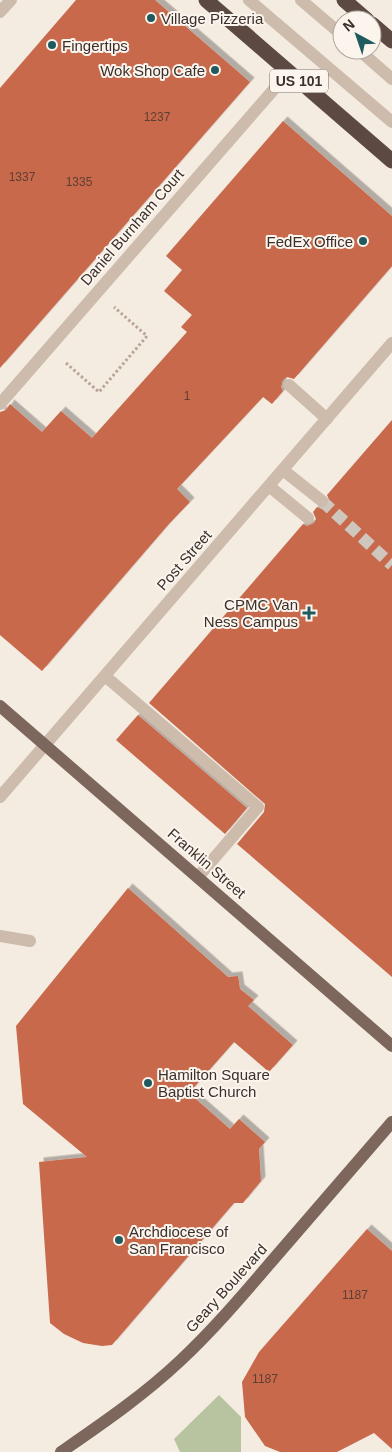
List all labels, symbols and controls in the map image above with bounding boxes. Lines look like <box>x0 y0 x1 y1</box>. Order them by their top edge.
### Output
place label: Village Pizzeria <box>161 10 264 27</box>
north arrow <box>332 10 382 60</box>
marker: Village Pizzeria <box>145 12 157 24</box>
text: N <box>340 16 358 34</box>
place label: Fingertips <box>62 37 128 54</box>
marker: Fingertips <box>46 39 58 51</box>
place label: Wok Shop Cafe <box>100 62 205 79</box>
marker: Wok Shop Cafe <box>209 64 221 76</box>
road number: US 101 <box>270 70 328 92</box>
house number: 1237 <box>144 110 171 124</box>
street label: Daniel Burnham Court <box>77 165 188 289</box>
house number: 1337 <box>9 170 36 184</box>
house number: 1335 <box>66 175 93 189</box>
place label: FedEx Office <box>267 233 353 250</box>
marker: FedEx Office <box>357 235 369 247</box>
house number: 1 <box>184 389 191 403</box>
street label: Post Street <box>153 526 215 594</box>
place label: CPMC Van Ness Campus <box>204 596 298 630</box>
marker: CPMC Van Ness Campus <box>302 606 316 620</box>
street label: Franklin Street <box>165 825 250 902</box>
place label: Hamilton Square Baptist Church <box>158 1066 270 1100</box>
marker: Hamilton Square Baptist Church <box>142 1077 154 1089</box>
place label: Archdiocese of San Francisco <box>129 1223 229 1257</box>
marker: Archdiocese of San Francisco <box>113 1234 125 1246</box>
street label: Geary Boulevard <box>182 1240 270 1336</box>
house number: 1187 <box>342 1288 368 1302</box>
house number: 1187 <box>252 1372 278 1386</box>

